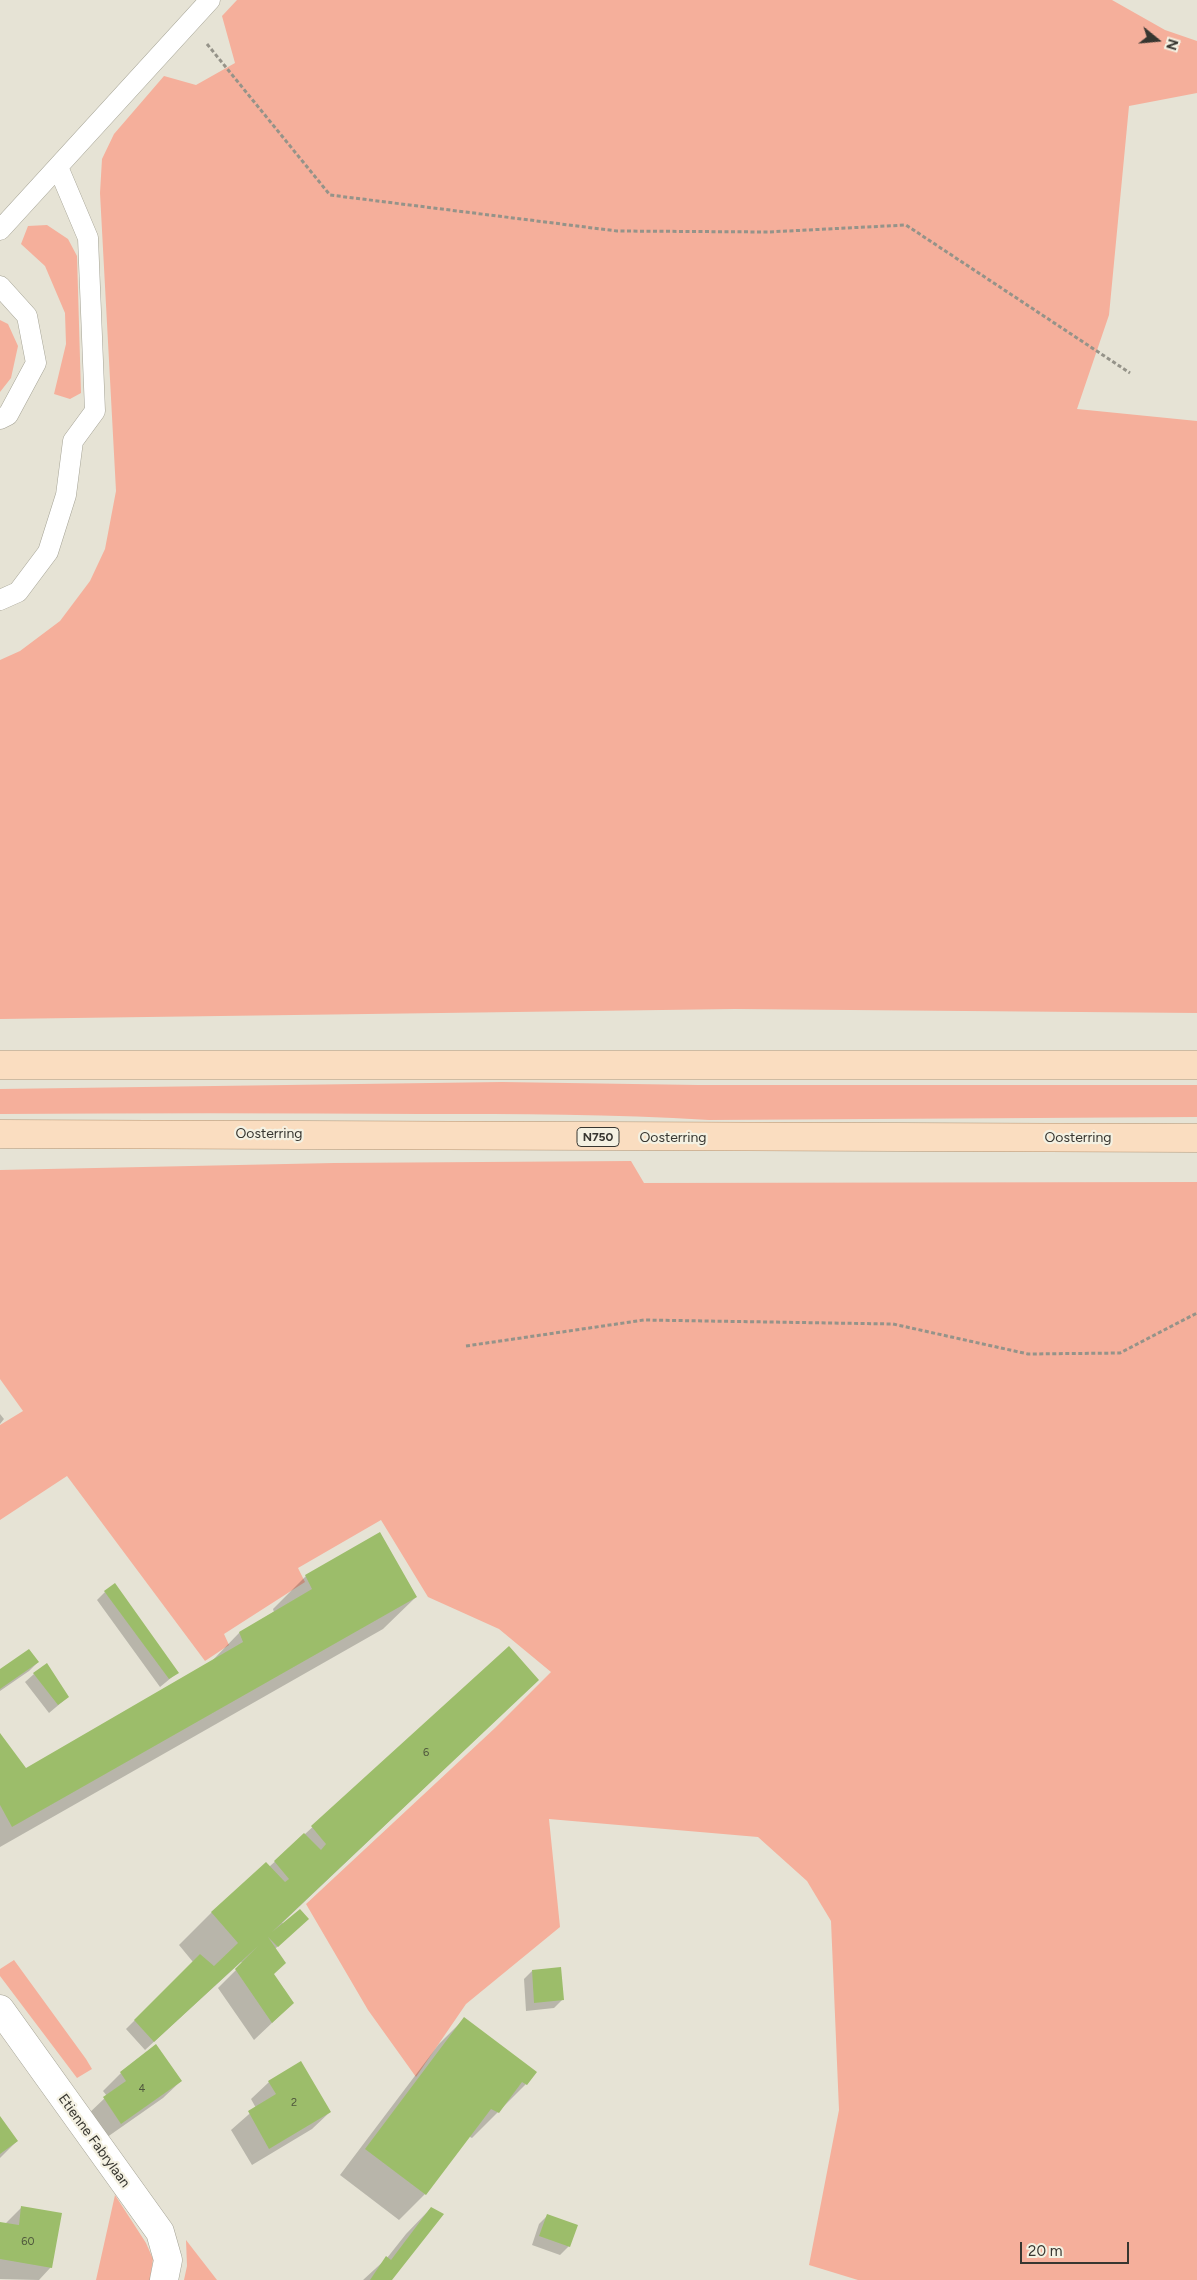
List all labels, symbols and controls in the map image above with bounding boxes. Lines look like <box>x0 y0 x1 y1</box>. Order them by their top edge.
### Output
north arrow <box>1132 15 1182 65</box>
text: N <box>1162 37 1182 52</box>
street label: Oosterring <box>235 1126 303 1142</box>
road number: N750 <box>577 1128 619 1146</box>
street label: Oosterring <box>639 1130 707 1146</box>
street label: Oosterring <box>1044 1130 1112 1146</box>
house number: 6 <box>423 1746 429 1760</box>
house number: 4 <box>139 2082 145 2096</box>
street label: Etienne Fabrylaan <box>54 2091 134 2191</box>
house number: 2 <box>291 2096 297 2110</box>
scale bar <box>1022 2232 1131 2264</box>
house number: 60 <box>21 2235 35 2249</box>
text: 20 m <box>1028 2242 1062 2260</box>

